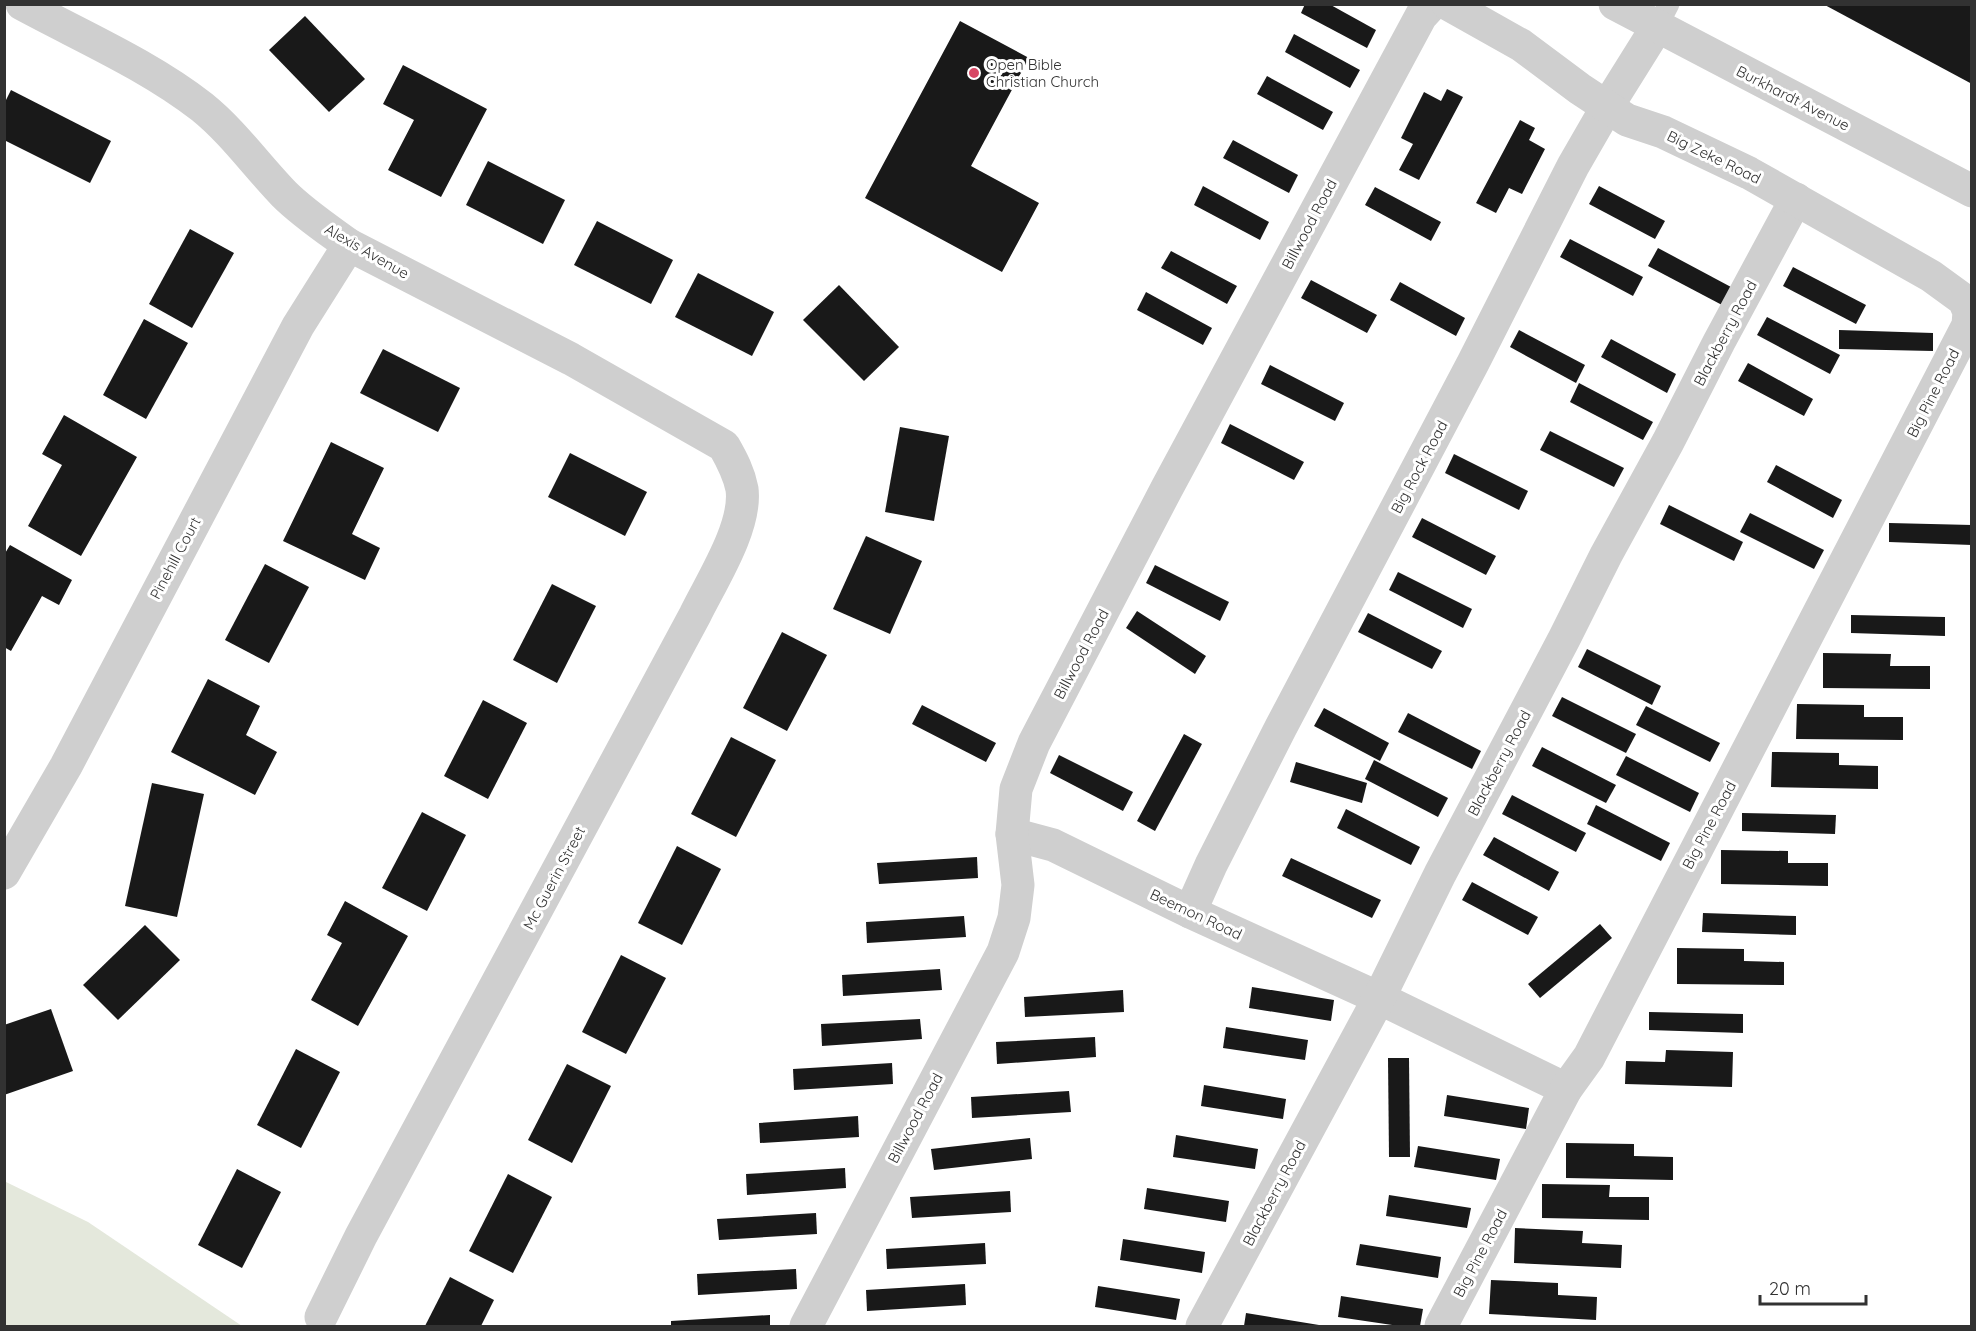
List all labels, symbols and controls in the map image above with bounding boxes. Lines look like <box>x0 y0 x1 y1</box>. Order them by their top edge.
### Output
place label: Open Bible Christian Church <box>986 55 1099 91</box>
street label: Burkhardt Avenue <box>1733 61 1853 135</box>
marker: Open Bible Christian Church <box>967 66 981 80</box>
street label: Big Zeke Road <box>1664 126 1764 188</box>
street label: Billwood Road <box>1277 176 1341 272</box>
street label: Alexis Avenue <box>321 219 413 283</box>
street label: Blackberry Road <box>1689 277 1761 389</box>
street label: Big Pine Road <box>1903 345 1963 441</box>
street label: Big Rock Road <box>1387 417 1451 517</box>
street label: Pinehill Court <box>145 514 205 602</box>
street label: Billwood Road <box>1049 606 1113 702</box>
street label: Blackberry Road <box>1463 707 1535 819</box>
street label: Big Pine Road <box>1678 778 1740 872</box>
street label: Mc Guerin Street <box>519 823 589 933</box>
street label: Beemon Road <box>1147 884 1245 944</box>
street label: Billwood Road <box>883 1070 947 1166</box>
street label: Blackberry Road <box>1238 1137 1310 1249</box>
street label: Big Pine Road <box>1449 1206 1511 1300</box>
scale bar <box>1760 1268 1866 1306</box>
text: 20 m <box>1769 1277 1811 1300</box>

